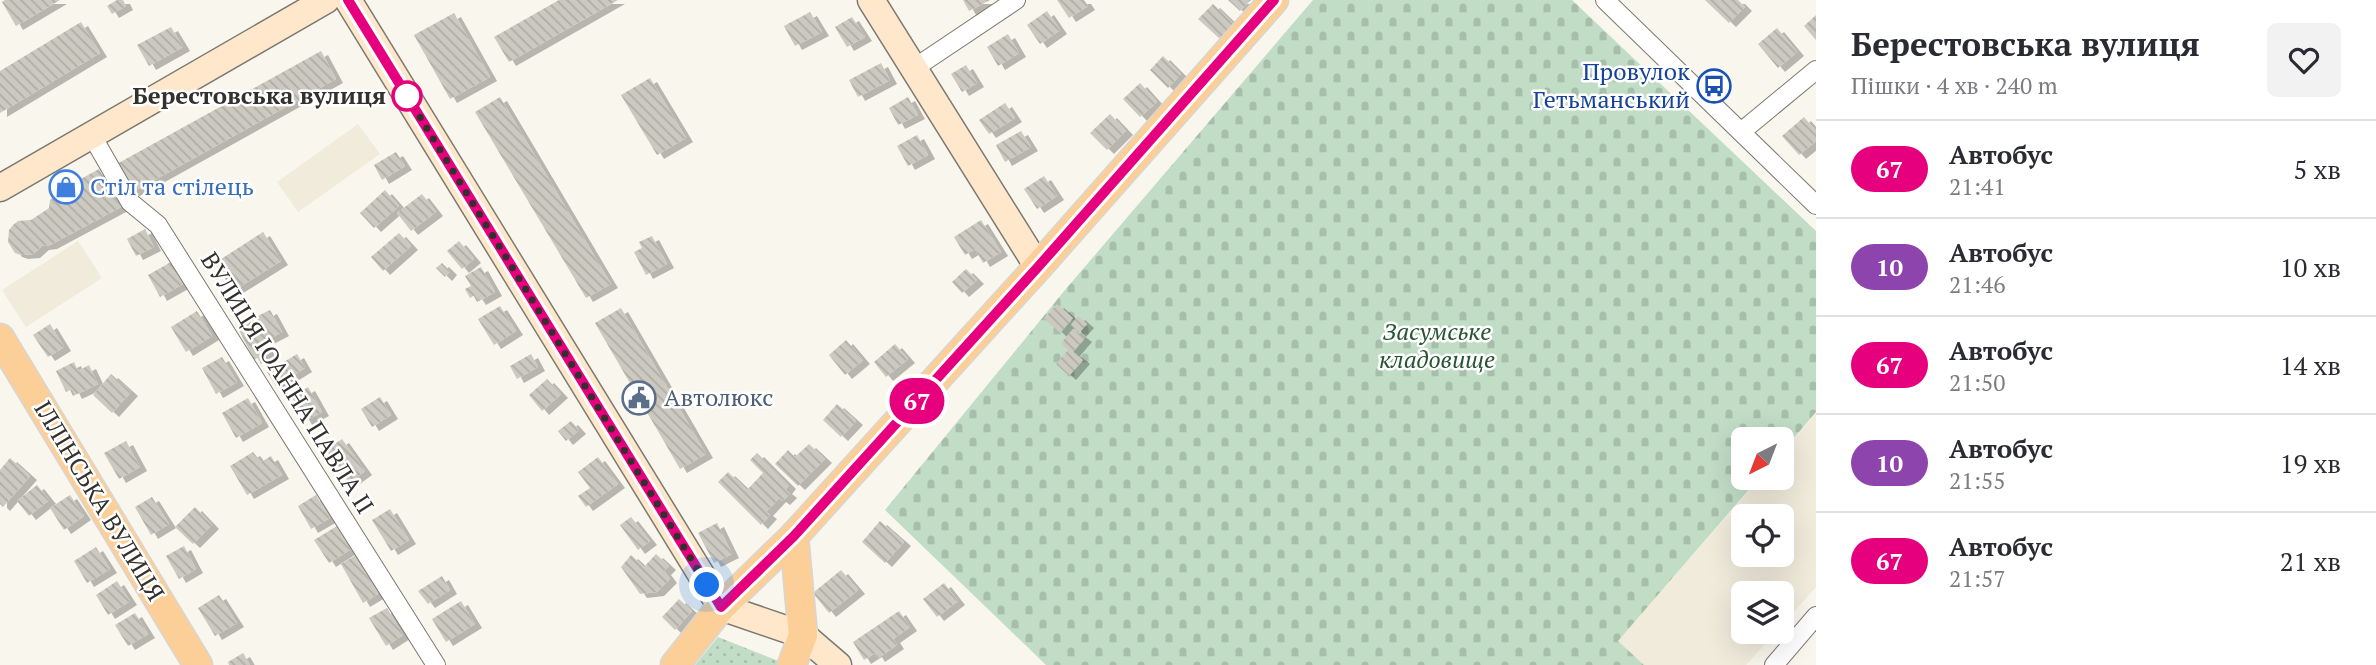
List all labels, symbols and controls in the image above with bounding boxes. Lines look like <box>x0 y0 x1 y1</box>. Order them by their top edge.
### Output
text: Берестовська вулиця <box>1851 22 2200 65</box>
button: heart <box>2267 23 2341 97</box>
place label: Провулок Гетьманський <box>1533 55 1690 115</box>
bus stop icon: Провулок Гетьманський <box>1695 67 1733 105</box>
text: Пішки · 4 хв · 240 m <box>1851 70 2058 101</box>
place label: Берестовська вулиця <box>132 79 386 111</box>
marker: Берестовська вулиця <box>392 81 422 111</box>
text: Автобус <box>1949 137 2053 171</box>
text: 5 хв <box>2294 152 2341 186</box>
text: 67 <box>1876 153 1903 185</box>
shop icon: Стіл та стілець <box>47 168 85 206</box>
place label: Стіл та стілець <box>90 170 254 202</box>
text: 21:41 <box>1949 171 2006 202</box>
text: Автобус <box>1949 235 2053 269</box>
street label: ВУЛИЦЯ ІОАННА ПАВЛА II <box>194 246 382 519</box>
text: 10 хв <box>2280 250 2341 284</box>
text: 10 <box>1876 251 1903 283</box>
text: 21:46 <box>1949 269 2006 300</box>
park label: Засумське кладовище <box>1379 315 1495 375</box>
text: Автобус <box>1949 333 2053 367</box>
text: 14 хв <box>2280 348 2341 382</box>
text: 67 <box>1876 349 1903 381</box>
text: 21:50 <box>1949 367 2006 398</box>
line badge: 67 <box>886 378 948 424</box>
public building icon: Автолюкс <box>620 379 658 417</box>
place label: Автолюкс <box>664 381 773 413</box>
text: 67 <box>903 385 931 417</box>
street label: ІЛЛІНСЬКА ВУЛИЦЯ <box>27 394 172 607</box>
north arrow <box>1731 427 1794 490</box>
map controls <box>1731 427 1794 644</box>
text: Автобус <box>1949 431 2053 465</box>
text: 19 хв <box>2280 446 2341 480</box>
text: 10 <box>1876 447 1903 479</box>
text: 21:55 <box>1949 465 2006 496</box>
button: locate <box>1731 504 1794 567</box>
text: Автобус <box>1949 529 2053 563</box>
text: 21 хв <box>2280 544 2341 578</box>
text: 67 <box>1876 545 1903 577</box>
text: 21:57 <box>1949 563 2006 594</box>
your location <box>689 567 724 602</box>
button: layers <box>1731 581 1794 644</box>

